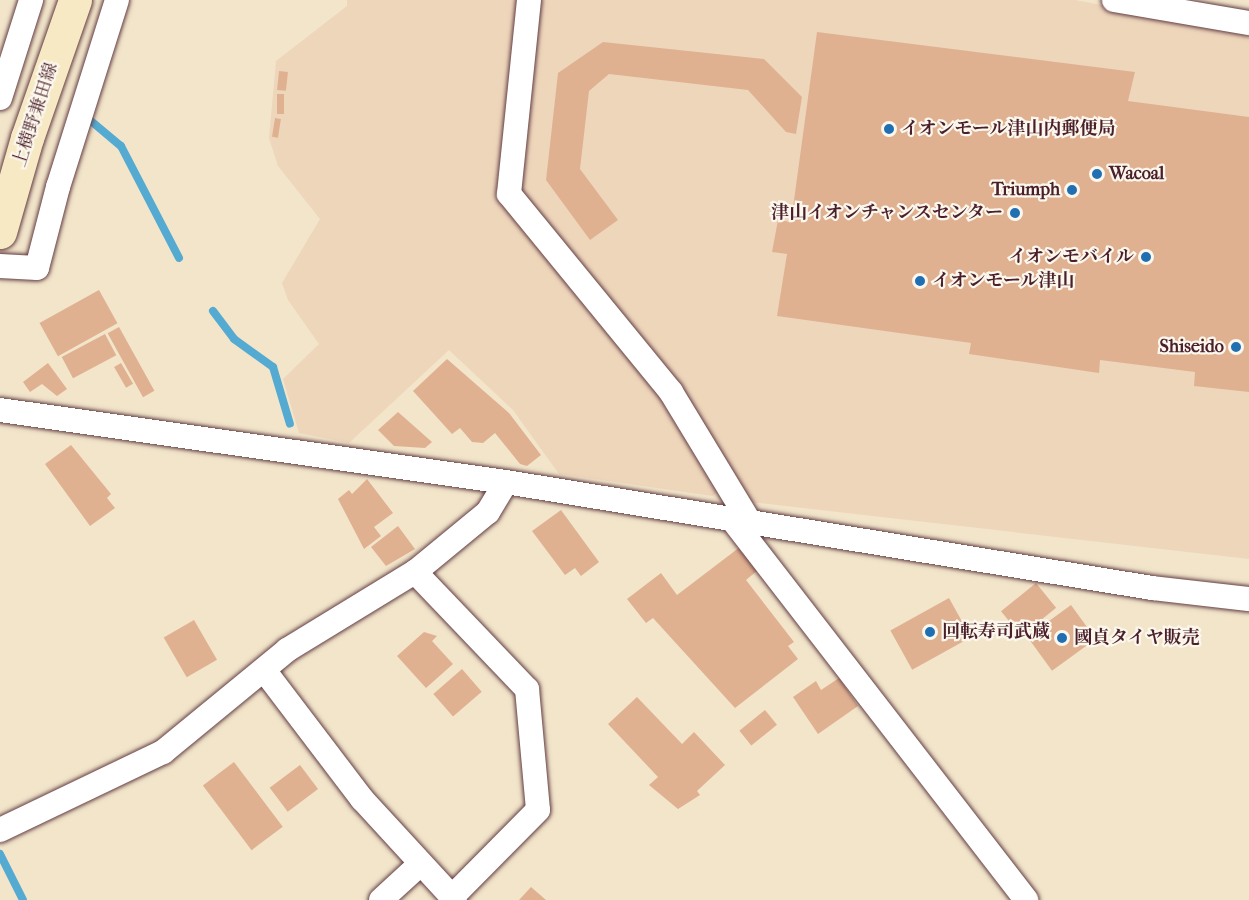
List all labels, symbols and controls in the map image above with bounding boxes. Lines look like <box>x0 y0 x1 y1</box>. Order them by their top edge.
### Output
street label: 上横野兼田線 <box>9 60 63 170</box>
place label: イオンモール津山内郵便局 <box>901 118 1116 140</box>
marker: イオンモール津山内郵便局 <box>882 122 896 136</box>
place label: Wacoal <box>1109 163 1164 185</box>
marker: Wacoal <box>1090 167 1104 181</box>
place label: Triumph <box>991 179 1060 201</box>
marker: Triumph <box>1065 183 1079 197</box>
place label: 津山イオンチャンスセンター <box>769 202 1003 224</box>
marker: 津山イオンチャンスセンター <box>1008 206 1022 220</box>
place label: イオンモバイル <box>1008 246 1134 268</box>
marker: イオンモバイル <box>1139 250 1153 264</box>
place label: イオンモール津山 <box>932 270 1075 292</box>
marker: イオンモール津山 <box>913 274 927 288</box>
place label: Shiseido <box>1160 336 1224 358</box>
marker: Shiseido <box>1229 340 1243 354</box>
place label: 回転寿司武蔵 <box>942 621 1050 643</box>
marker: 回転寿司武蔵 <box>923 625 937 639</box>
place label: 國貞タイヤ販売 <box>1074 627 1200 649</box>
marker: 國貞タイヤ販売 <box>1055 631 1069 645</box>

